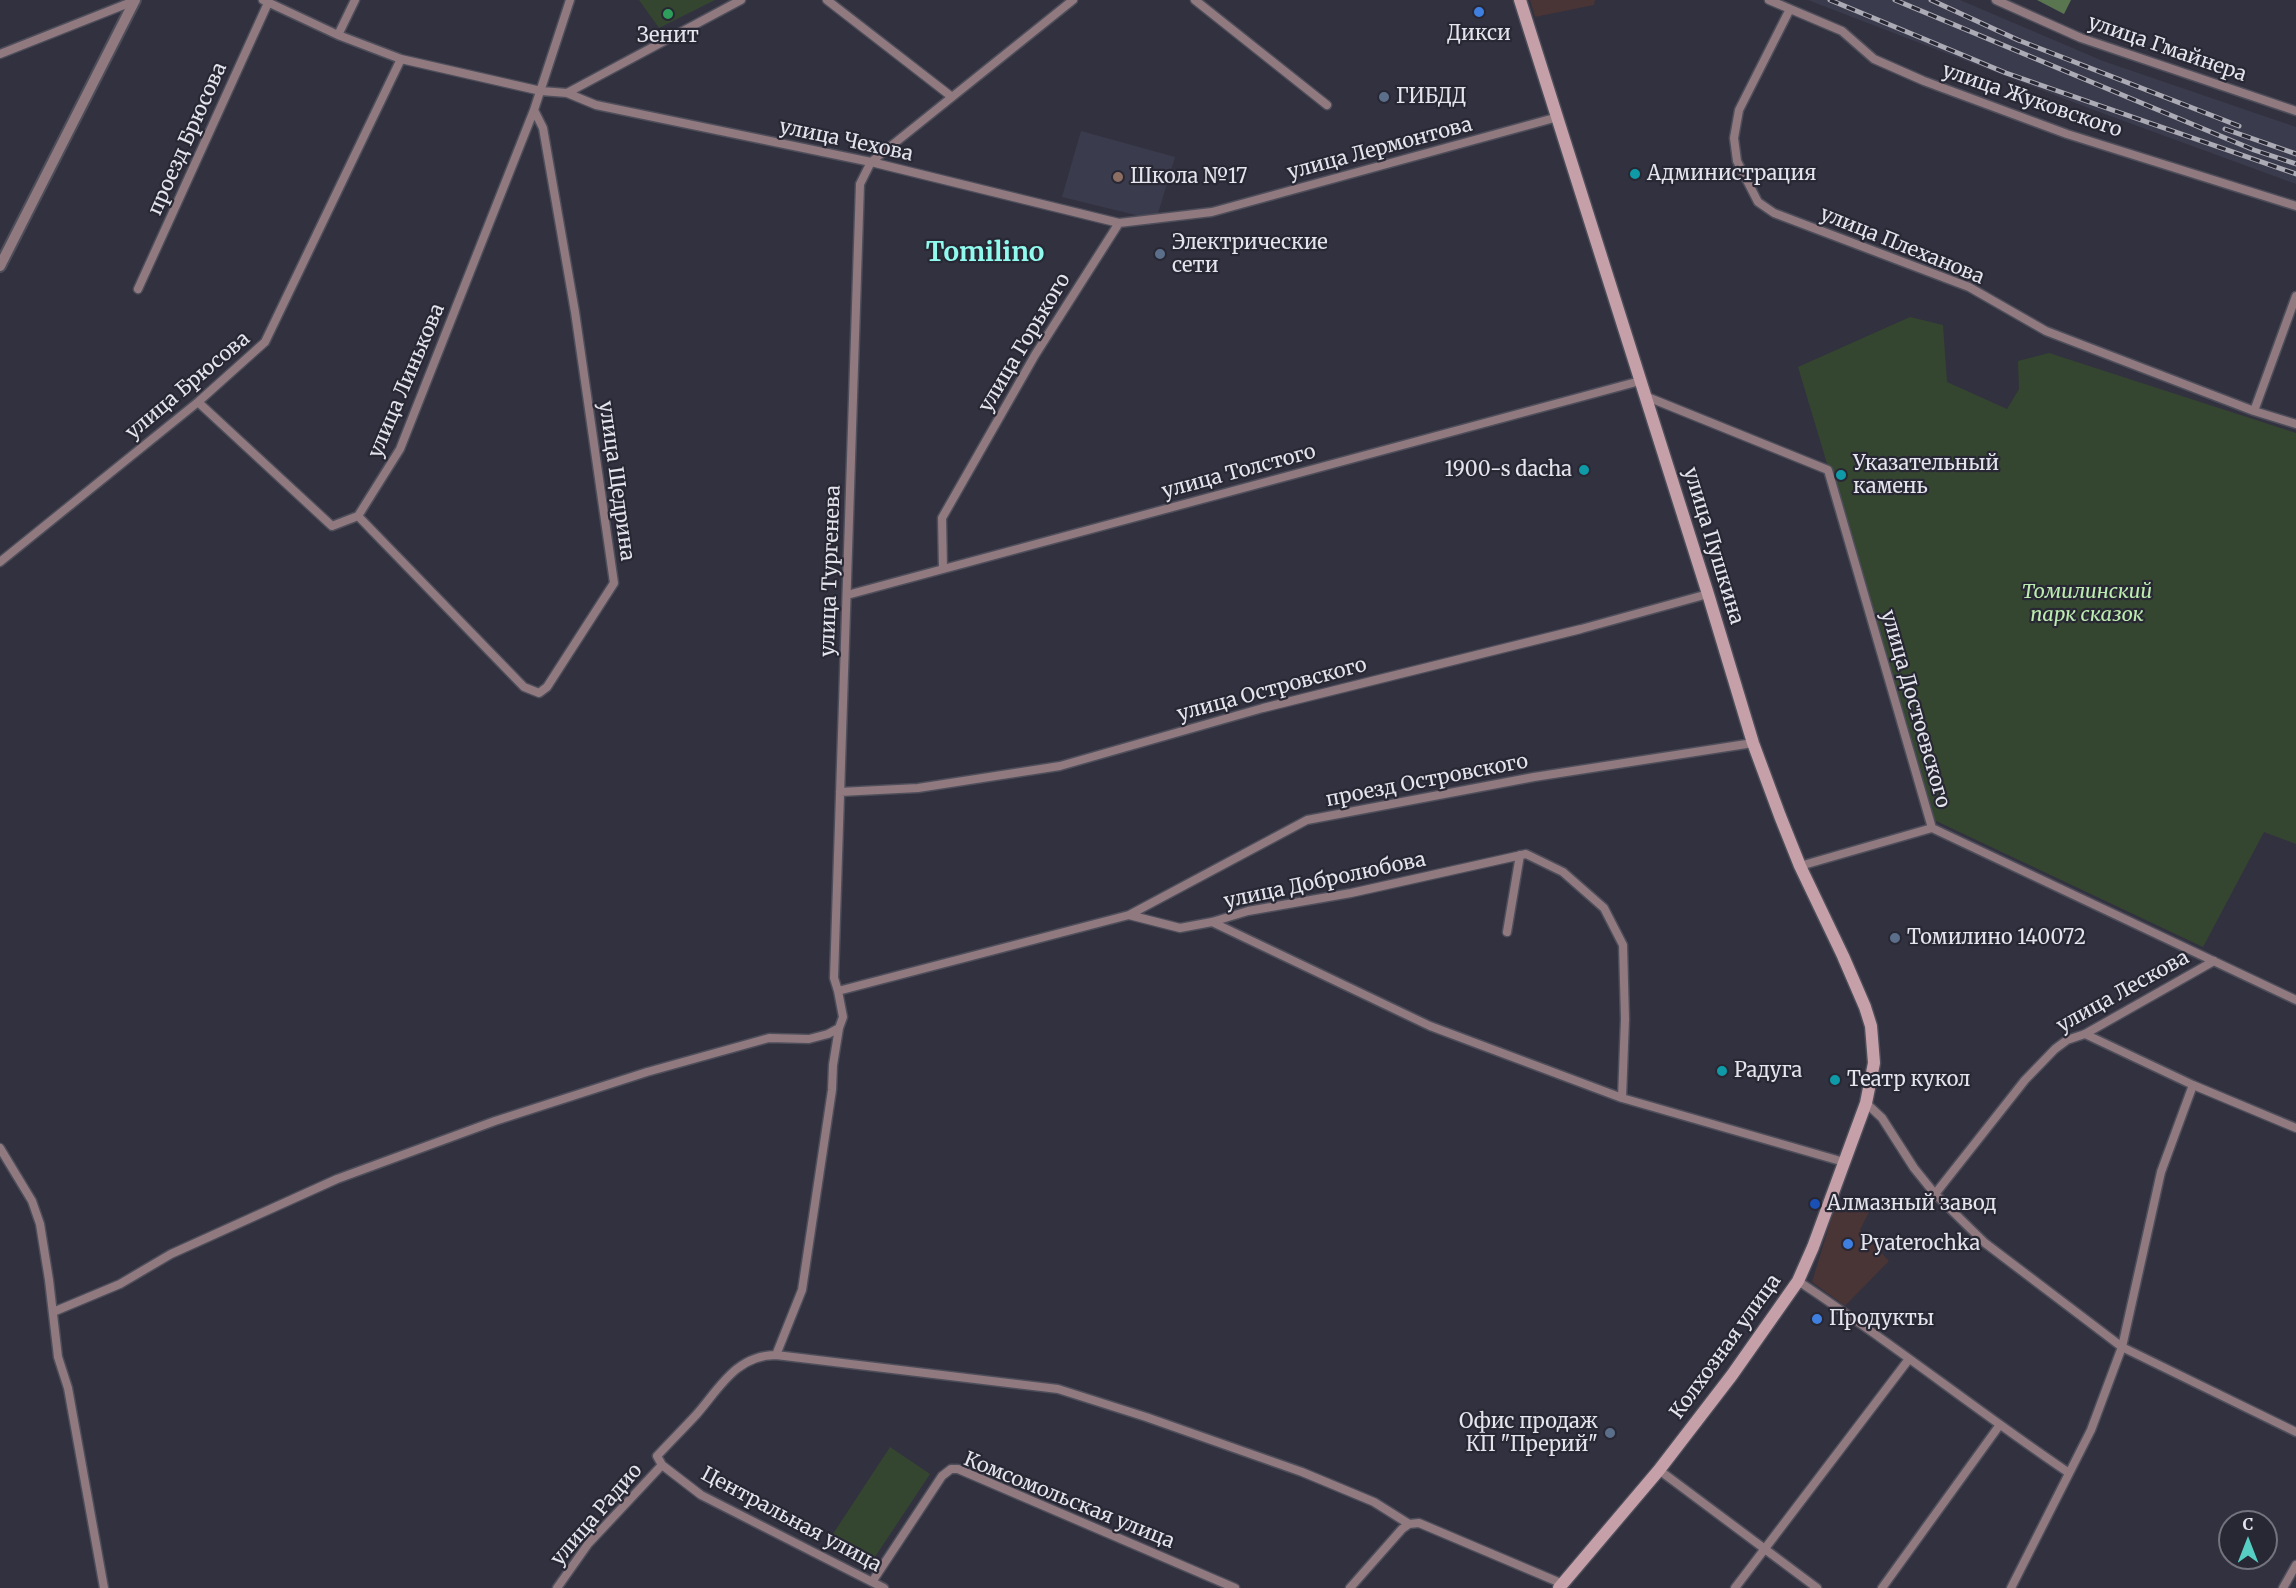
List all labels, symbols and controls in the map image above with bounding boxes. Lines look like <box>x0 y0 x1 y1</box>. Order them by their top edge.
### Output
marker: Дикси <box>1472 5 1486 19</box>
marker: Зенит <box>661 7 675 21</box>
street label: улица Гмайнера <box>2085 11 2249 87</box>
place label: Дикси <box>1447 22 1511 46</box>
place label: Зенит <box>637 24 699 48</box>
street label: проезд Брюсова <box>144 59 232 219</box>
street label: улица Жуковского <box>1939 59 2125 143</box>
place label: ГИБДД <box>1396 85 1467 109</box>
marker: ГИБДД <box>1377 90 1391 104</box>
street label: улица Лермонтова <box>1285 113 1475 185</box>
street label: улица Чехова <box>777 115 915 167</box>
place label: Администрация <box>1647 162 1816 186</box>
place label: Школа №17 <box>1130 165 1247 189</box>
marker: Администрация <box>1628 167 1642 181</box>
marker: Школа №17 <box>1111 170 1125 184</box>
street label: улица Плеханова <box>1816 202 1988 290</box>
place label: Электрические сети <box>1172 231 1328 278</box>
district label: Tomilino <box>926 238 1044 270</box>
marker: Электрические сети <box>1153 247 1167 261</box>
street label: улица Горького <box>974 269 1076 417</box>
street label: улица Линькова <box>364 300 450 462</box>
street label: улица Брюсова <box>121 327 255 445</box>
street label: улица Щедрина <box>593 400 639 562</box>
street label: улица Толстого <box>1160 440 1318 504</box>
place label: Указательный камень <box>1853 452 1999 499</box>
place label: 1900-s dacha <box>1445 458 1572 482</box>
marker: 1900-s dacha <box>1577 463 1591 477</box>
street label: улица Пушкина <box>1678 465 1748 627</box>
marker: Указательный камень <box>1834 468 1848 482</box>
street label: улица Тургенева <box>816 485 846 657</box>
park label: Томилинский парк сказок <box>2022 580 2152 627</box>
street label: улица Достоевского <box>1875 607 1955 811</box>
street label: улица Островского <box>1175 653 1369 727</box>
street label: проезд Островского <box>1324 750 1530 812</box>
street label: улица Добролюбова <box>1222 848 1428 914</box>
place label: Томилино 140072 <box>1907 926 2086 950</box>
marker: Томилино 140072 <box>1888 931 1902 945</box>
street label: улица Лескова <box>2053 946 2193 1038</box>
place label: Радуга <box>1734 1059 1802 1083</box>
marker: Радуга <box>1715 1064 1729 1078</box>
place label: Театр кукол <box>1847 1068 1970 1092</box>
marker: Театр кукол <box>1828 1073 1842 1087</box>
place label: Алмазный завод <box>1827 1192 1997 1216</box>
marker: Алмазный завод <box>1808 1197 1822 1211</box>
place label: Pyaterochka <box>1860 1232 1980 1256</box>
marker: Pyaterochka <box>1841 1237 1855 1251</box>
street label: Колхозная улица <box>1665 1270 1787 1424</box>
place label: Продукты <box>1829 1307 1934 1331</box>
marker: Продукты <box>1810 1312 1824 1326</box>
place label: Офис продаж КП "Прерий" <box>1459 1410 1598 1457</box>
marker: Офис продаж КП "Прерий" <box>1603 1426 1617 1440</box>
street label: Комсомольская улица <box>960 1448 1178 1554</box>
street label: улица Радио <box>546 1459 648 1571</box>
street label: Центральная улица <box>697 1462 885 1578</box>
north arrow <box>2218 1510 2278 1570</box>
text: С <box>2243 1514 2253 1534</box>

